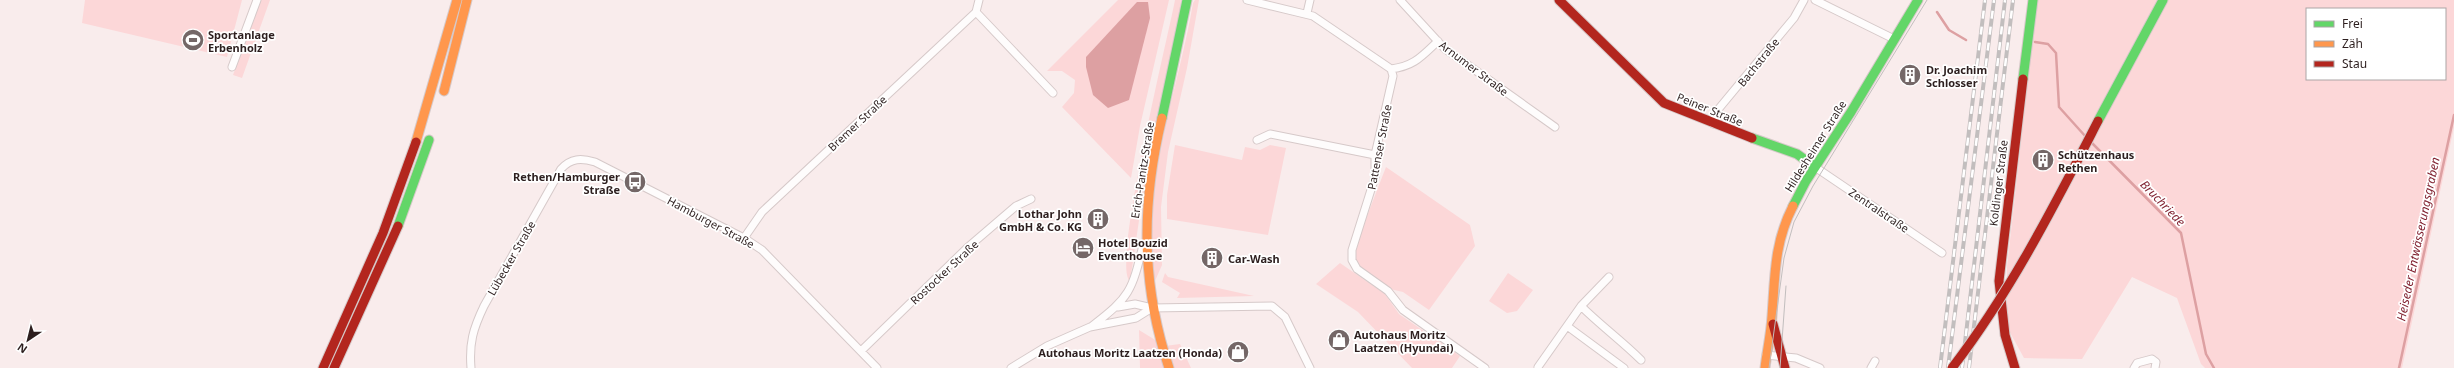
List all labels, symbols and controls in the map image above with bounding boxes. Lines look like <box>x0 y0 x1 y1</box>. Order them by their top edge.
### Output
legend <box>2306 8 2446 80</box>
text: Frei <box>2342 15 2363 32</box>
sports icon: Sportanlage Erbenholz <box>180 27 206 53</box>
place label: Sportanlage Erbenholz <box>208 27 275 55</box>
street label: Bachstraße <box>1734 35 1782 89</box>
text: Zäh <box>2342 35 2363 52</box>
street label: Arnumer Straße <box>1436 37 1512 99</box>
text: Stau <box>2342 55 2367 72</box>
building icon: Dr. Joachim Schlosser <box>1897 62 1923 88</box>
place label: Dr. Joachim Schlosser <box>1926 62 1987 90</box>
street label: Peiner Straße <box>1675 89 1745 129</box>
street label: Bremer Straße <box>824 92 890 154</box>
street label: Hildesheimer Straße <box>1781 97 1849 195</box>
street label: Pattenser Straße <box>1363 103 1395 191</box>
street label: Erich-Panitz-Straße <box>1127 120 1157 220</box>
street label: Koldinger Straße <box>1985 139 2011 227</box>
building icon: Schützenhaus Rethen <box>2030 147 2056 173</box>
place label: Schützenhaus Rethen <box>2058 147 2135 175</box>
water label: Heiseder Entwässerungsgraben <box>2392 155 2444 323</box>
place label: Rethen/Hamburger Straße <box>513 169 620 197</box>
bus stop icon: Rethen/Hamburger Straße <box>622 169 648 195</box>
water label: Bruchriede <box>2137 176 2189 230</box>
street label: Zentralstraße <box>1846 184 1912 236</box>
street label: Hamburger Straße <box>665 193 757 251</box>
place label: Lothar John GmbH & Co. KG <box>999 206 1082 234</box>
building icon: Lothar John GmbH & Co. KG <box>1085 206 1111 232</box>
street label: Lübecker Straße <box>484 218 538 298</box>
hotel icon: Hotel Bouzid Eventhouse <box>1070 235 1096 261</box>
place label: Hotel Bouzid Eventhouse <box>1098 235 1168 263</box>
street label: Rostocker Straße <box>907 237 981 307</box>
building icon: Car-Wash <box>1199 245 1225 271</box>
place label: Car-Wash <box>1228 251 1280 266</box>
north arrow <box>8 320 48 360</box>
shop icon: Autohaus Moritz Laatzen (Hyundai) <box>1326 327 1352 353</box>
place label: Autohaus Moritz Laatzen (Hyundai) <box>1354 327 1454 355</box>
shop icon: Autohaus Moritz Laatzen (Honda) <box>1225 339 1251 365</box>
text: N <box>14 340 30 357</box>
place label: Autohaus Moritz Laatzen (Honda) <box>1038 345 1222 360</box>

